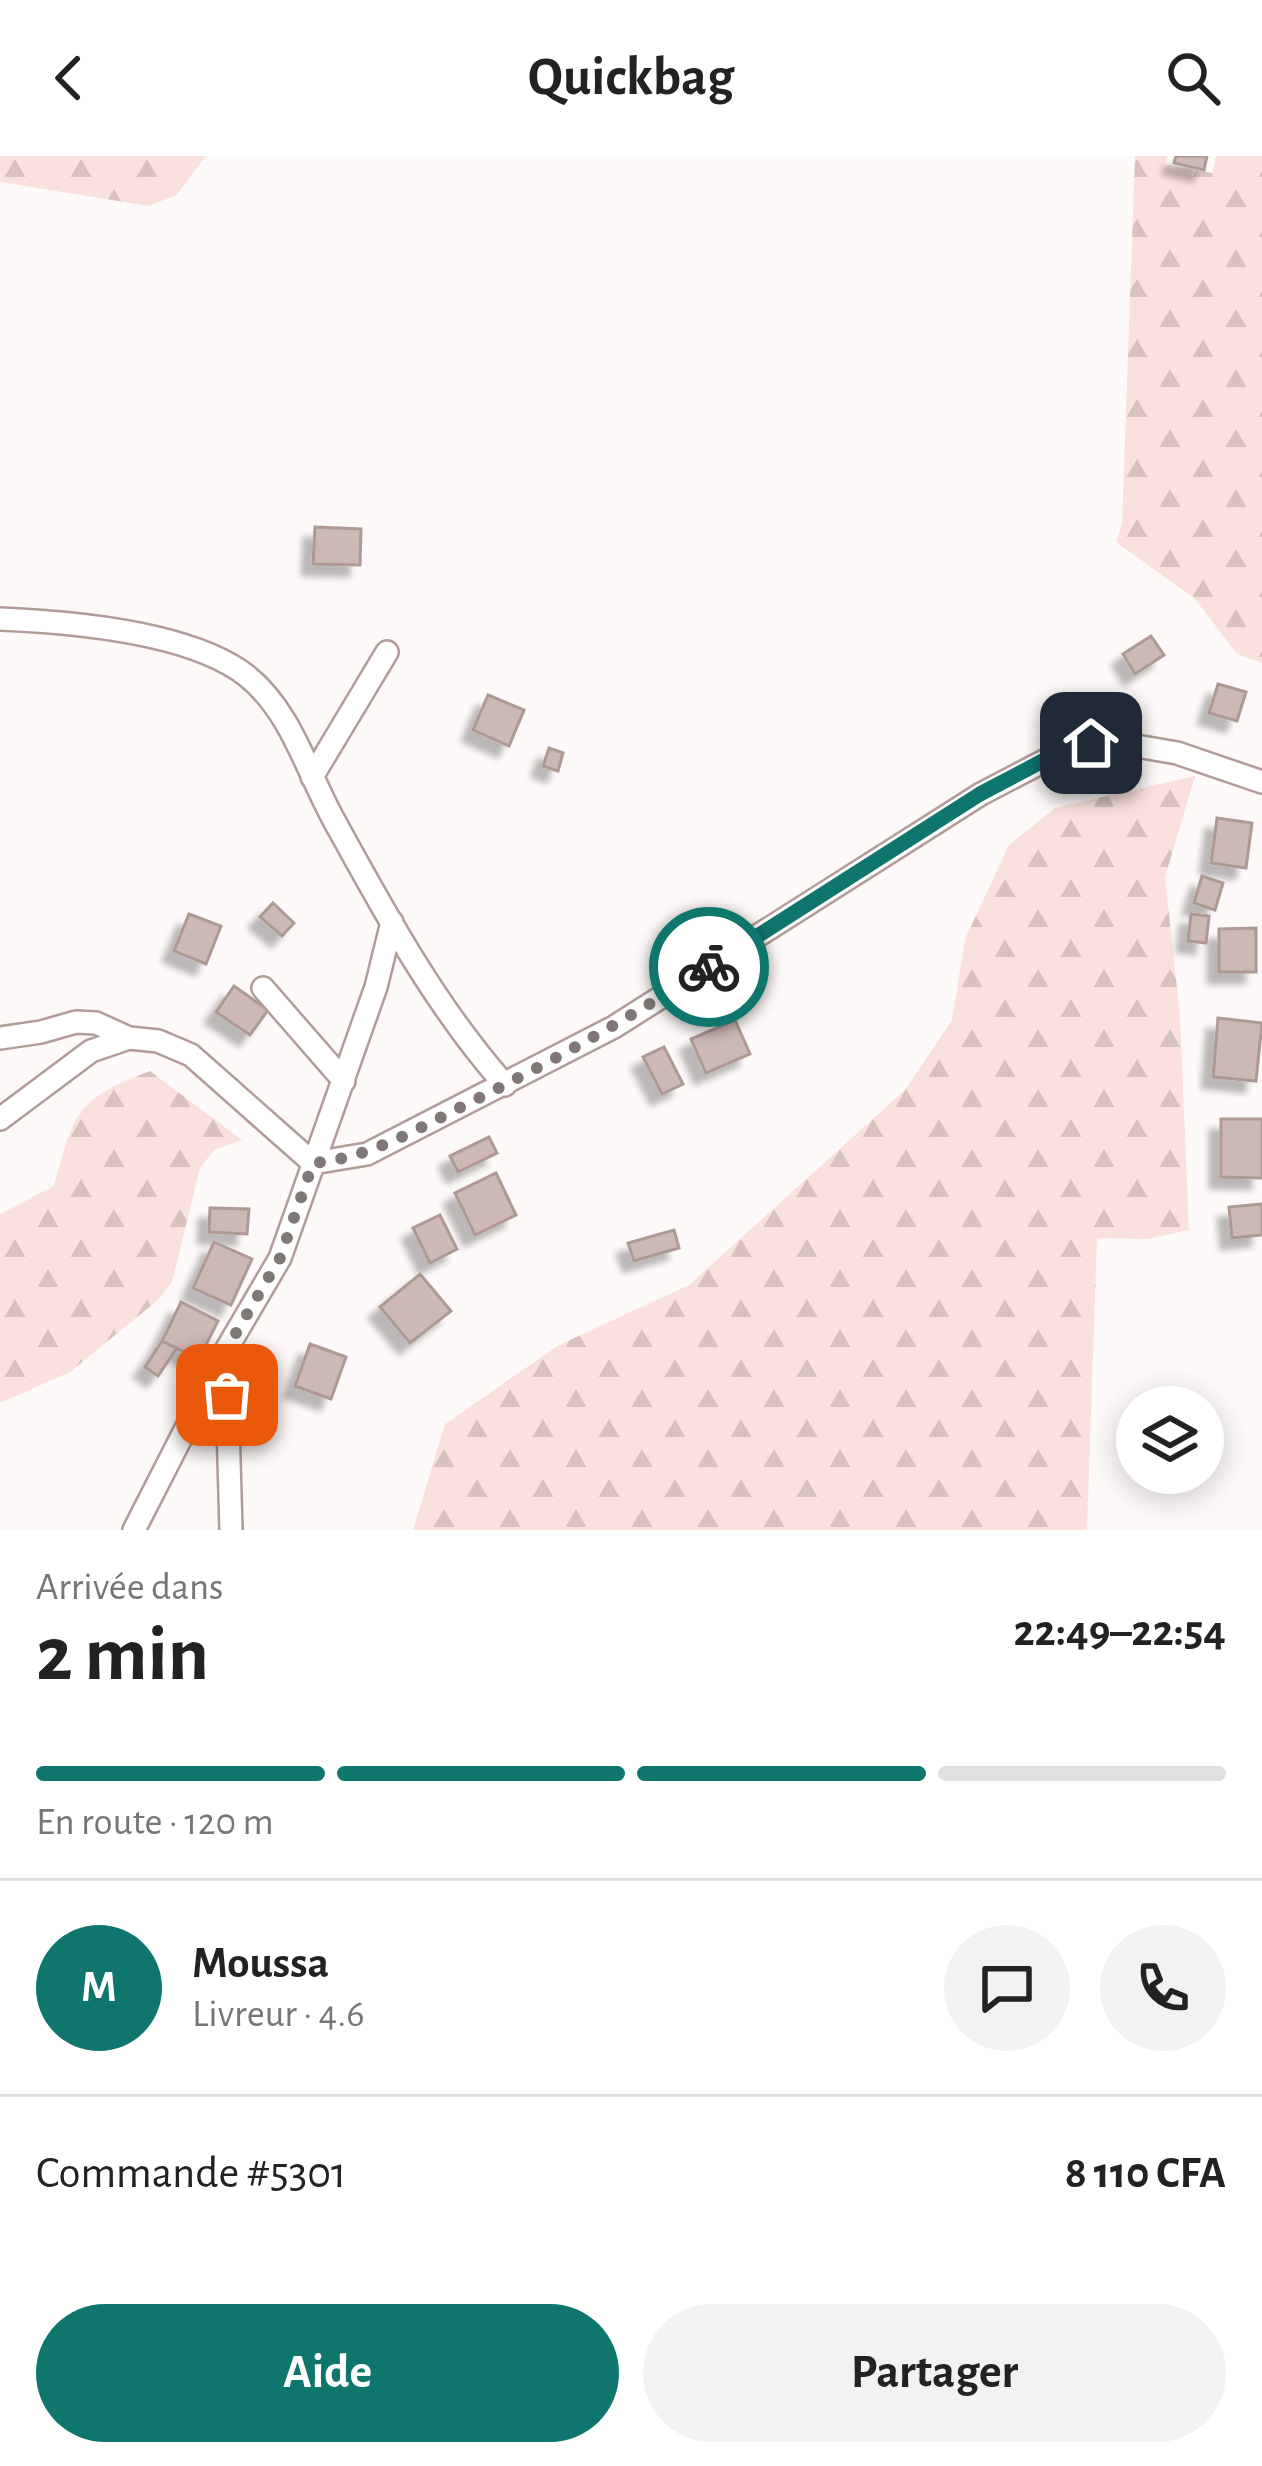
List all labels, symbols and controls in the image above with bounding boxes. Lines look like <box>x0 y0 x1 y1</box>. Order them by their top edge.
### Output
icon: back <box>36 45 102 111</box>
icon: search <box>1160 45 1226 111</box>
text: Quickbag <box>528 51 734 105</box>
pin <box>1040 692 1142 794</box>
icon: home <box>1058 710 1124 776</box>
courier <box>649 907 769 1027</box>
icon: bike <box>676 934 742 1000</box>
pin <box>176 1344 278 1446</box>
icon: bag <box>194 1362 260 1428</box>
map controls <box>1116 1386 1224 1494</box>
button: layers <box>1116 1386 1224 1494</box>
text: Arrivée dans <box>36 1568 223 1607</box>
text: 22:49–22:54 <box>1013 1609 1226 1654</box>
text: 2 min <box>36 1617 209 1695</box>
text: En route · 120 m <box>36 1803 274 1842</box>
button: chat <box>944 1925 1070 2051</box>
button: phone <box>1100 1925 1226 2051</box>
text: Moussa <box>192 1941 329 1986</box>
text: M <box>81 1965 117 2010</box>
text: Livreur · 4.6 <box>192 1995 365 2034</box>
text: Commande #5301 <box>36 2151 347 2196</box>
text: 8 110 CFA <box>1065 2151 1226 2196</box>
button: Aide <box>36 2304 619 2442</box>
button: Partager <box>643 2304 1226 2442</box>

